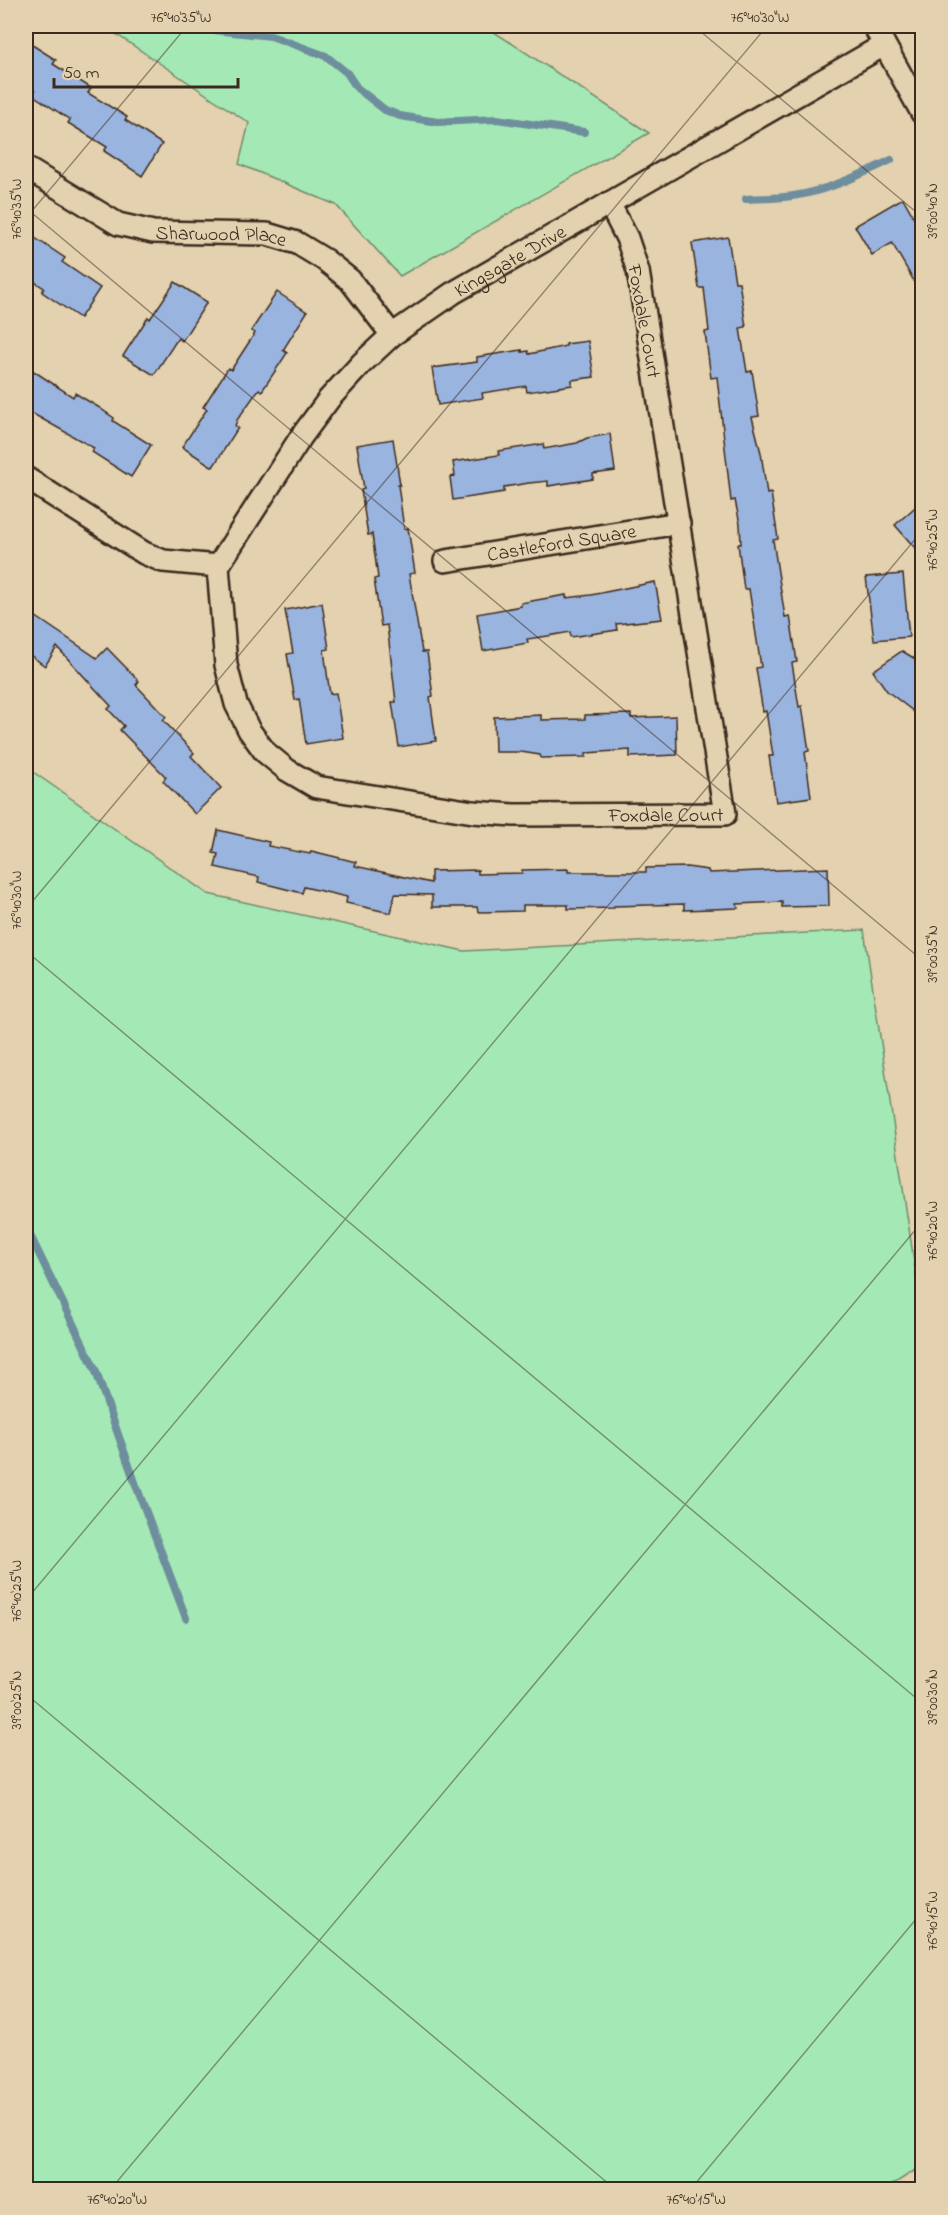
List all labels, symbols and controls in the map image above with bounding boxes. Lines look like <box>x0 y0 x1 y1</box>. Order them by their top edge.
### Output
text: 76°40'35"W <box>151 7 211 29</box>
text: 76°40'30"W <box>731 7 789 29</box>
scale bar <box>54 51 238 89</box>
text: 50 m <box>63 61 100 87</box>
text: 76°40'35"W <box>6 179 28 239</box>
text: 39°00'40"N <box>922 183 944 239</box>
street label: Kingsgate Drive <box>450 219 572 306</box>
street label: Sharwood Place <box>155 220 290 256</box>
street label: Foxdale Court <box>618 261 667 381</box>
text: 76°40'25"W <box>922 509 944 571</box>
street label: Castleford Square <box>485 518 639 571</box>
street label: Foxdale Court <box>607 802 724 832</box>
text: 76°40'30"W <box>6 871 28 929</box>
text: 39°00'35"N <box>922 925 944 983</box>
text: 76°40'20"W <box>922 1201 944 1261</box>
text: 76°40'25"W <box>6 1560 28 1622</box>
text: 39°00'30"N <box>922 1669 944 1725</box>
text: 39°00'25"N <box>6 1671 28 1729</box>
text: 76°40'15"W <box>922 1891 944 1951</box>
text: 76°40'20"W <box>87 2189 147 2211</box>
text: 76°40'15"W <box>666 2189 726 2211</box>

